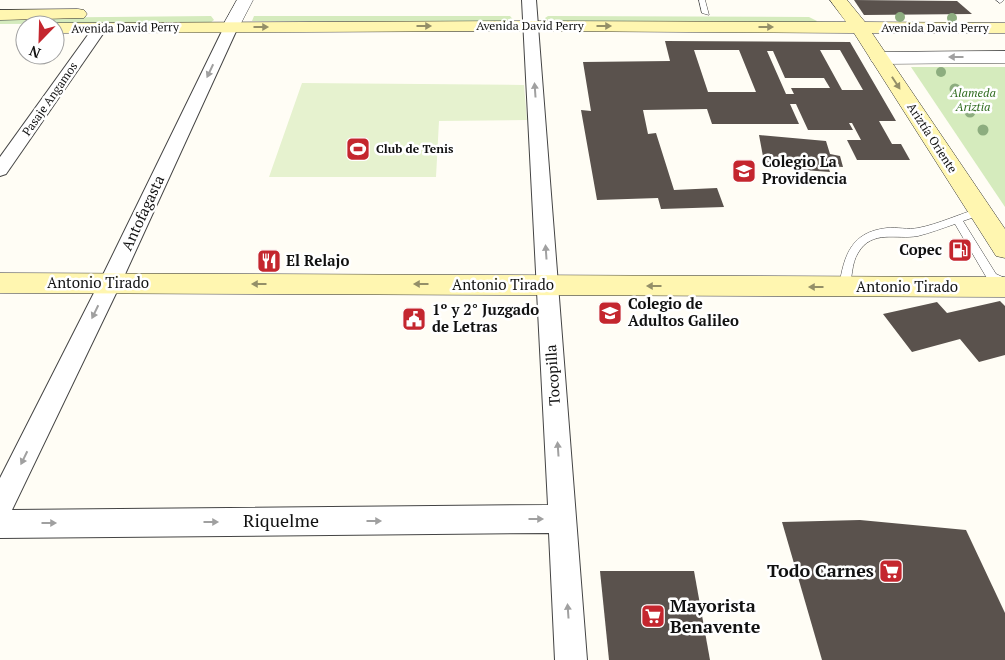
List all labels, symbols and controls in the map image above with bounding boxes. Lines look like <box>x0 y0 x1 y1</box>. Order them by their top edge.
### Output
north arrow <box>15 15 65 65</box>
street label: Avenida David Perry <box>476 18 585 33</box>
street label: Avenida David Perry <box>71 19 180 36</box>
street label: Avenida David Perry <box>881 20 990 35</box>
one-way arrow <box>416 22 432 30</box>
one-way arrow <box>596 22 612 30</box>
one-way arrow <box>253 23 269 31</box>
one-way arrow <box>758 23 774 31</box>
text: N <box>26 41 43 63</box>
one-way arrow <box>948 53 964 61</box>
street label: Pasaje Angamos <box>19 59 81 138</box>
one-way arrow <box>206 64 214 78</box>
one-way arrow <box>891 77 901 90</box>
one-way arrow <box>531 82 539 98</box>
park label: Alameda Ariztia <box>949 85 996 114</box>
street label: Ariztía Oriente <box>904 100 961 175</box>
sports icon: Club de Tenis <box>345 136 371 162</box>
place label: Club de Tenis <box>376 141 454 156</box>
place label: Colegio La Providencia <box>762 151 848 188</box>
school or university icon: Colegio La Providencia <box>731 158 757 184</box>
street label: Antofagasta <box>116 171 168 253</box>
fuel station icon: Copec <box>947 237 973 263</box>
place label: Copec <box>899 239 942 259</box>
one-way arrow <box>541 244 549 260</box>
restaurant icon: El Relajo <box>256 248 282 274</box>
place label: El Relajo <box>286 250 349 270</box>
street label: Antonio Tirado <box>47 272 149 292</box>
street label: Antonio Tirado <box>452 274 554 294</box>
street label: Antonio Tirado <box>856 276 958 296</box>
one-way arrow <box>251 280 267 288</box>
one-way arrow <box>413 280 429 288</box>
one-way arrow <box>646 282 662 290</box>
one-way arrow <box>808 283 824 291</box>
place label: Colegio de Adultos Galileo <box>628 293 739 330</box>
place label: 1º y 2° Juzgado de Letras <box>432 299 539 336</box>
school or university icon: Colegio de Adultos Galileo <box>597 300 623 326</box>
one-way arrow <box>91 305 99 319</box>
public building icon: 1º y 2° Juzgado de Letras <box>401 306 427 332</box>
street label: Tocopilla <box>540 343 564 406</box>
one-way arrow <box>554 441 562 457</box>
one-way arrow <box>19 451 27 465</box>
street label: Riquelme <box>243 508 319 532</box>
one-way arrow <box>528 515 544 523</box>
one-way arrow <box>366 517 382 525</box>
one-way arrow <box>203 518 219 526</box>
one-way arrow <box>41 519 57 527</box>
place label: Todo Carnes <box>767 558 874 582</box>
supermarket icon: Todo Carnes <box>878 558 904 584</box>
place label: Mayorista Benavente <box>670 593 761 638</box>
one-way arrow <box>564 603 572 619</box>
supermarket icon: Mayorista Benavente <box>640 603 666 629</box>

